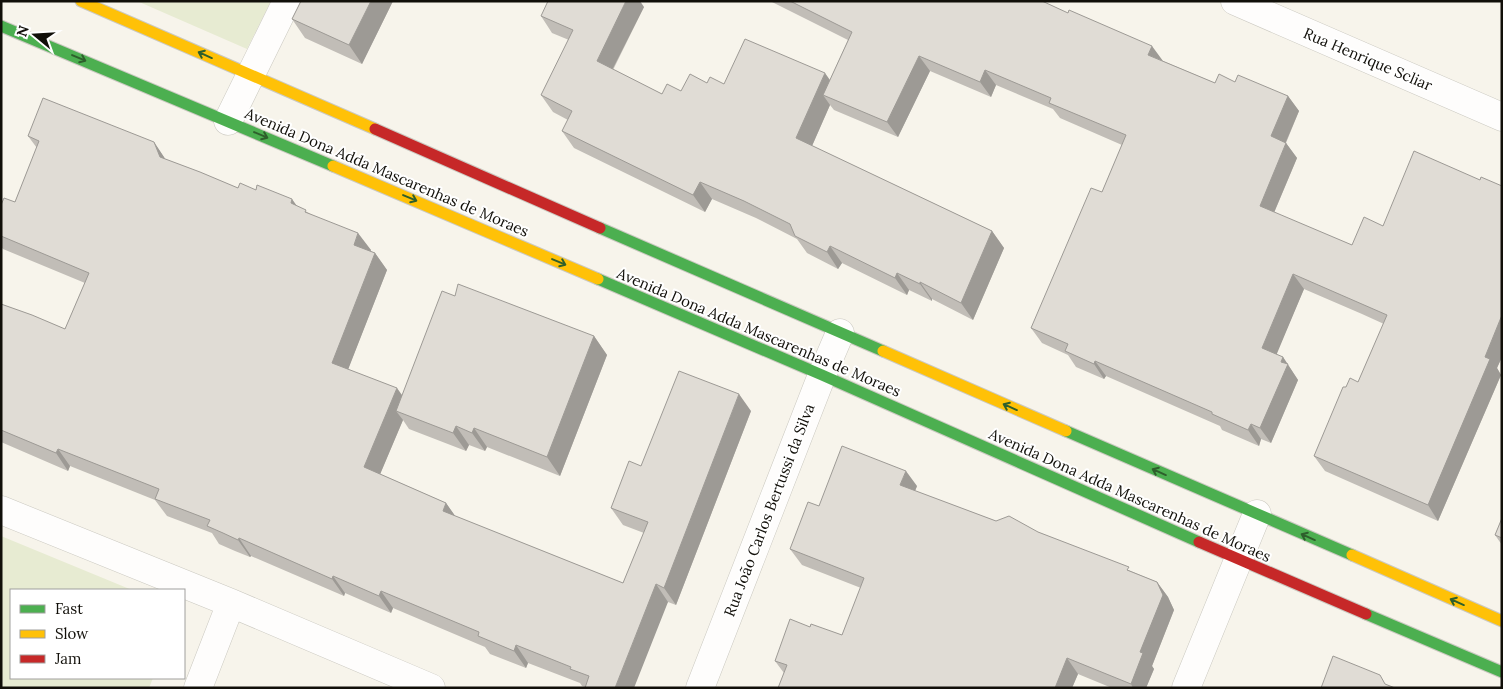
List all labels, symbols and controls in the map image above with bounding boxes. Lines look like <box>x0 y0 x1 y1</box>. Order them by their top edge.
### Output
north arrow <box>10 10 60 60</box>
text: N <box>12 23 33 39</box>
street label: Rua Henrique Scliar <box>1301 23 1436 95</box>
one-way arrow <box>198 50 213 60</box>
one-way arrow <box>70 54 86 63</box>
street label: Avenida Dona Adda Mascarenhas de Moraes <box>241 103 532 241</box>
one-way arrow <box>253 130 268 140</box>
one-way arrow <box>402 194 417 204</box>
one-way arrow <box>551 258 566 268</box>
street label: Avenida Dona Adda Mascarenhas de Moraes <box>613 263 904 401</box>
street label: Rua João Carlos Bertussi da Silva <box>720 401 819 619</box>
one-way arrow <box>1003 401 1018 411</box>
street label: Avenida Dona Adda Mascarenhas de Moraes <box>985 424 1274 566</box>
one-way arrow <box>1152 466 1167 476</box>
one-way arrow <box>1301 531 1316 541</box>
legend <box>10 589 185 679</box>
one-way arrow <box>1450 596 1465 606</box>
text: Fast <box>55 599 83 618</box>
text: Slow <box>55 624 88 643</box>
text: Jam <box>54 649 82 668</box>

